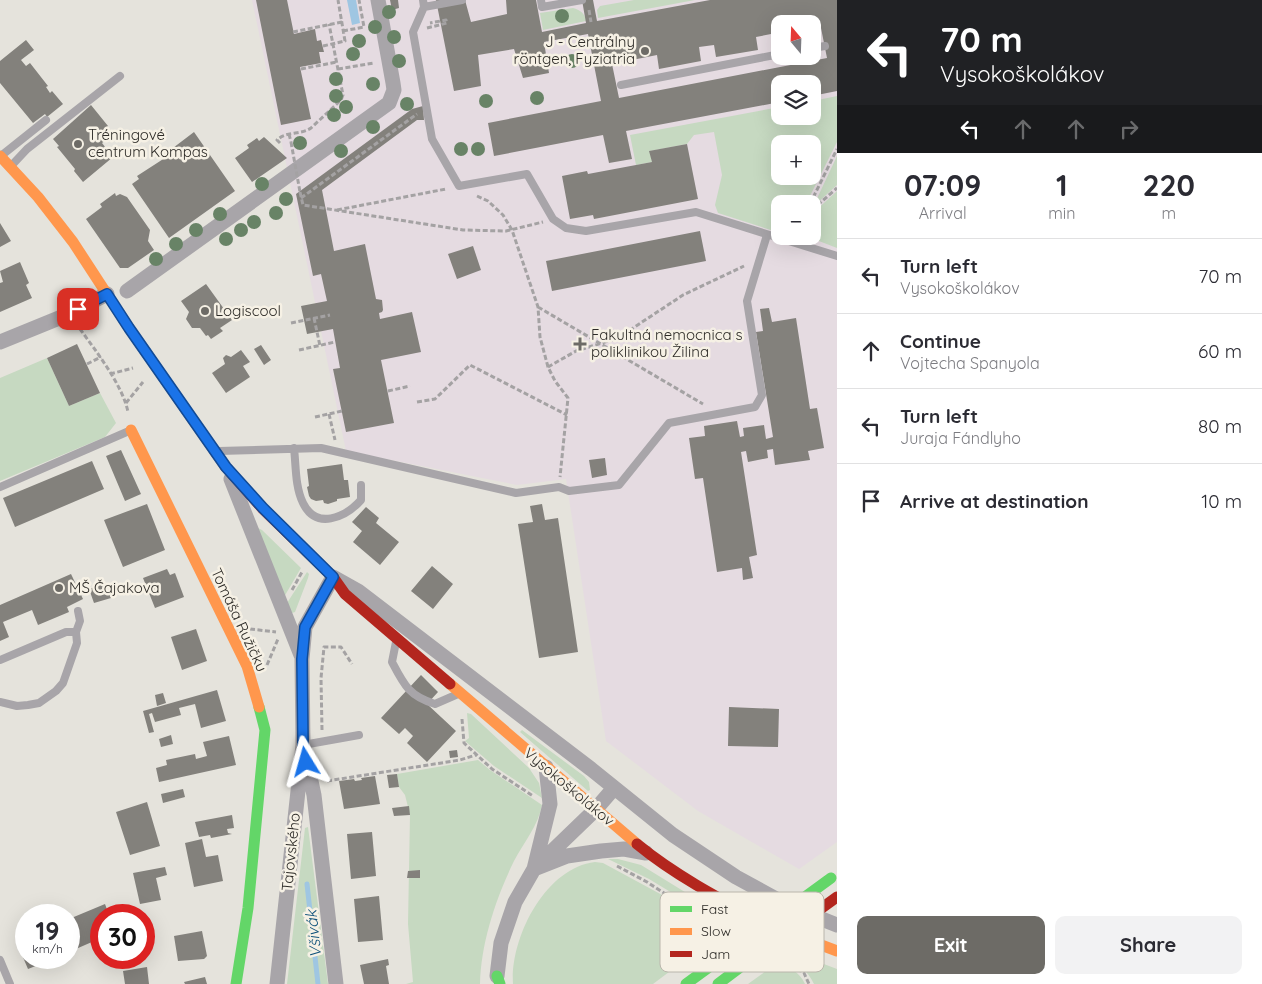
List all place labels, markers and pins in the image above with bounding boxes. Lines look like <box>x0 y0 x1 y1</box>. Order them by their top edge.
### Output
place label: J - Centrálny röntgen, Fyziatria <box>514 32 635 68</box>
marker: J - Centrálny röntgen, Fyziatria <box>639 45 651 57</box>
place label: Tréningové centrum Kompas <box>88 125 208 161</box>
marker: Tréningové centrum Kompas <box>72 138 84 150</box>
pin <box>57 288 99 330</box>
place label: Logiscool <box>215 301 281 320</box>
marker: Logiscool <box>199 305 211 317</box>
place label: Fakultná nemocnica s poliklinikou Žilina <box>591 325 743 361</box>
marker: Fakultná nemocnica s poliklinikou Žilina <box>573 337 587 351</box>
place label: MŠ Čajakova <box>69 578 160 597</box>
marker: MŠ Čajakova <box>53 582 65 594</box>

